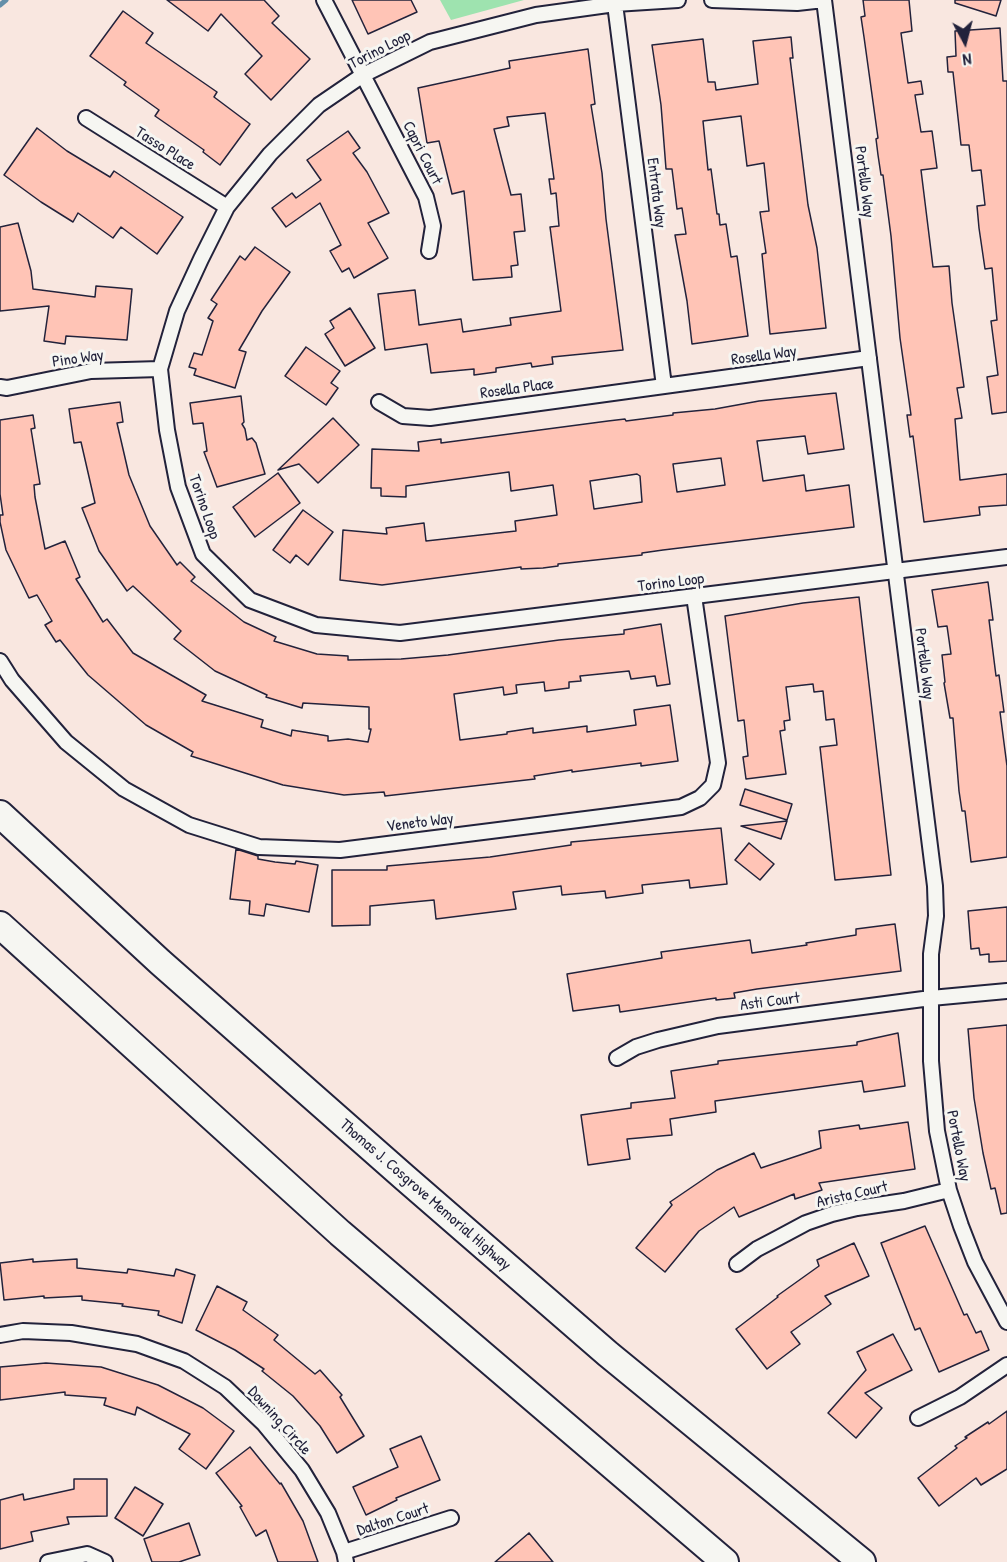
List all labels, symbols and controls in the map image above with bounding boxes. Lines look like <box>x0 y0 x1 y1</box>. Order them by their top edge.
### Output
north arrow <box>935 12 995 72</box>
street label: Torino Loop <box>346 26 414 74</box>
text: N <box>962 48 973 71</box>
street label: Capri Court <box>398 118 446 188</box>
street label: Tasso Place <box>131 123 199 175</box>
street label: Portello Way <box>850 145 878 219</box>
street label: Entrata Way <box>642 157 670 229</box>
street label: Rosella Way <box>730 342 798 370</box>
street label: Pino Way <box>51 346 105 372</box>
street label: Rosella Place <box>479 374 555 404</box>
street label: Torino Loop <box>184 472 224 542</box>
street label: Torino Loop <box>637 569 705 597</box>
street label: Portello Way <box>910 627 938 701</box>
street label: Veneto Way <box>385 809 455 837</box>
street label: Asti Court <box>739 989 801 1015</box>
street label: Portello Way <box>942 1109 974 1183</box>
street label: Thomas J. Cosgrove Memorial Highway <box>335 1115 515 1275</box>
street label: Arista Court <box>815 1177 889 1213</box>
street label: Downing Circle <box>243 1383 315 1459</box>
street label: Dalton Court <box>355 1499 431 1541</box>

